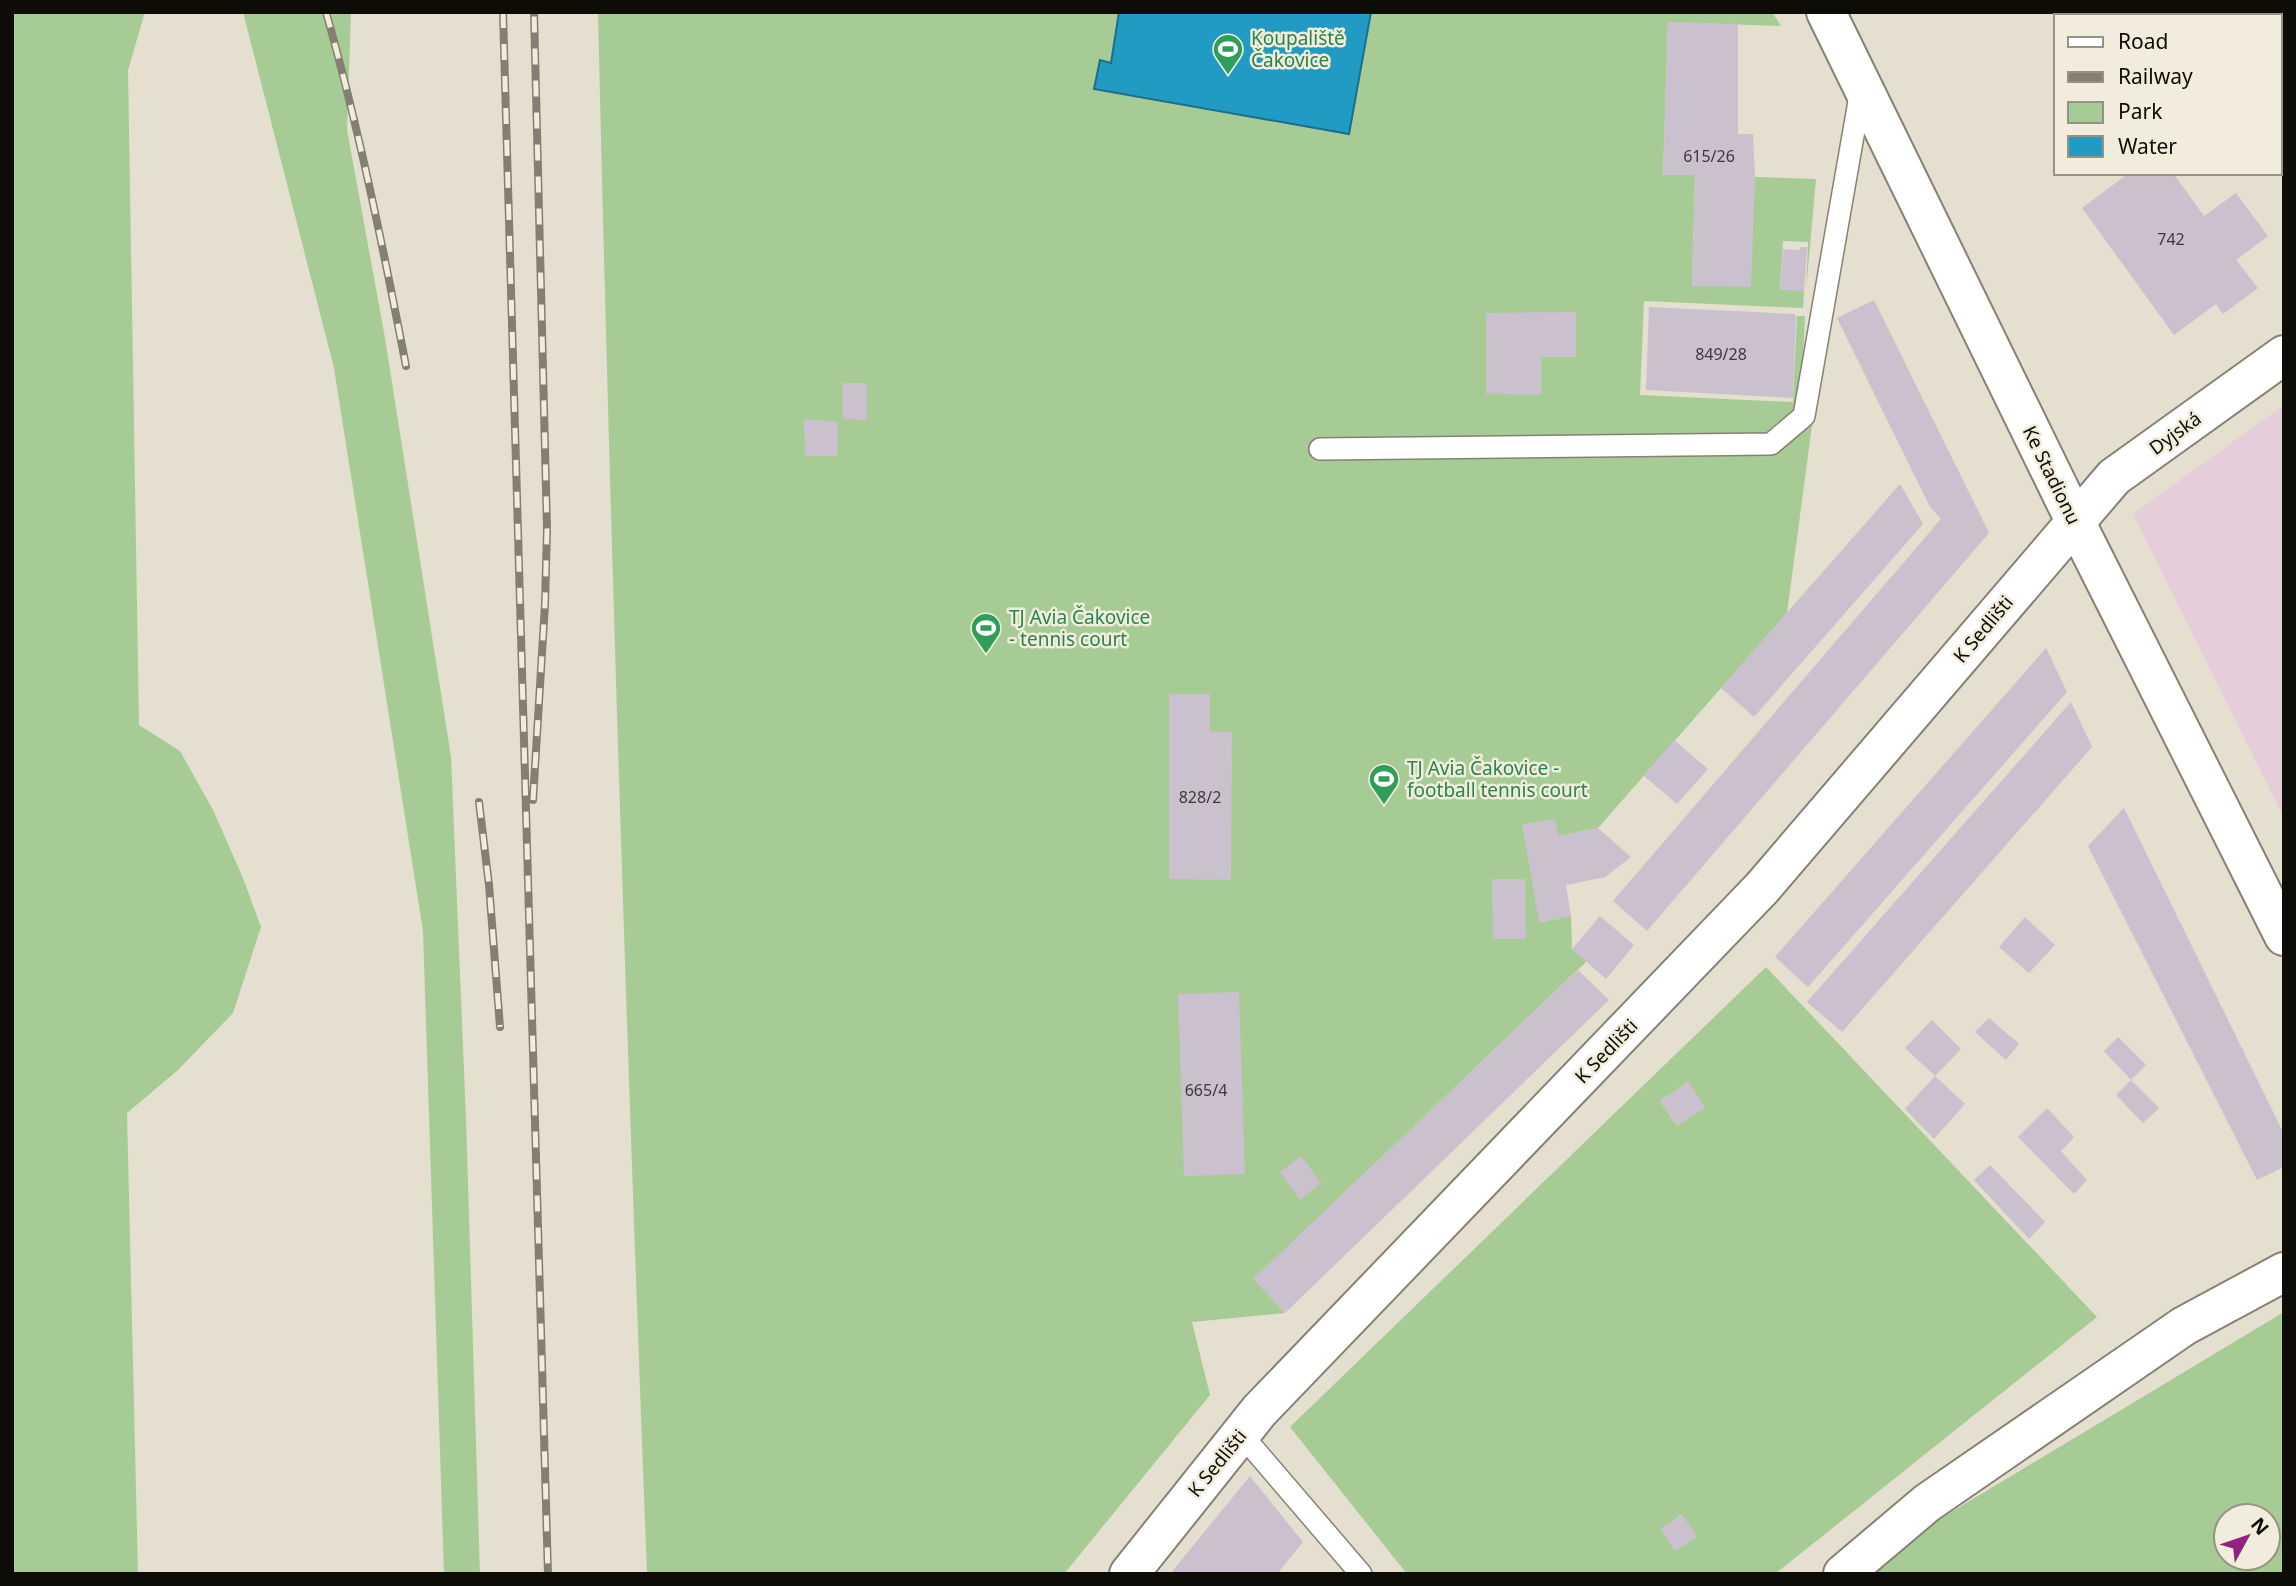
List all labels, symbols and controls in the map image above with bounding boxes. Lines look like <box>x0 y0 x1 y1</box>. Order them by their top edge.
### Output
legend <box>2054 14 2282 175</box>
place label: Koupaliště Čakovice <box>1251 25 1345 73</box>
text: Road <box>2118 27 2168 55</box>
sports icon: Koupaliště Čakovice <box>1211 32 1245 76</box>
text: Railway <box>2118 62 2193 90</box>
text: Park <box>2118 97 2163 125</box>
text: Water <box>2118 132 2177 160</box>
house number: 615/26 <box>1683 145 1735 167</box>
house number: 742 <box>2157 228 2185 250</box>
house number: 849/28 <box>1695 343 1747 365</box>
street label: Dyjská <box>2144 405 2206 461</box>
street label: Ke Stadionu <box>2017 421 2087 529</box>
street label: K Sedlišti <box>1947 590 2019 668</box>
place label: TJ Avia Čakovice - tennis court <box>1009 604 1150 652</box>
sports icon: TJ Avia Čakovice - tennis court <box>969 611 1003 655</box>
place label: TJ Avia Čakovice - football tennis court <box>1407 755 1588 803</box>
sports icon: TJ Avia Čakovice - football tennis court <box>1367 762 1401 806</box>
house number: 828/2 <box>1179 786 1221 808</box>
street label: K Sedlišti <box>1569 1013 1643 1089</box>
house number: 665/4 <box>1185 1079 1227 1101</box>
street label: K Sedlišti <box>1182 1424 1252 1502</box>
north arrow <box>2212 1502 2282 1572</box>
text: N <box>2245 1512 2275 1540</box>

